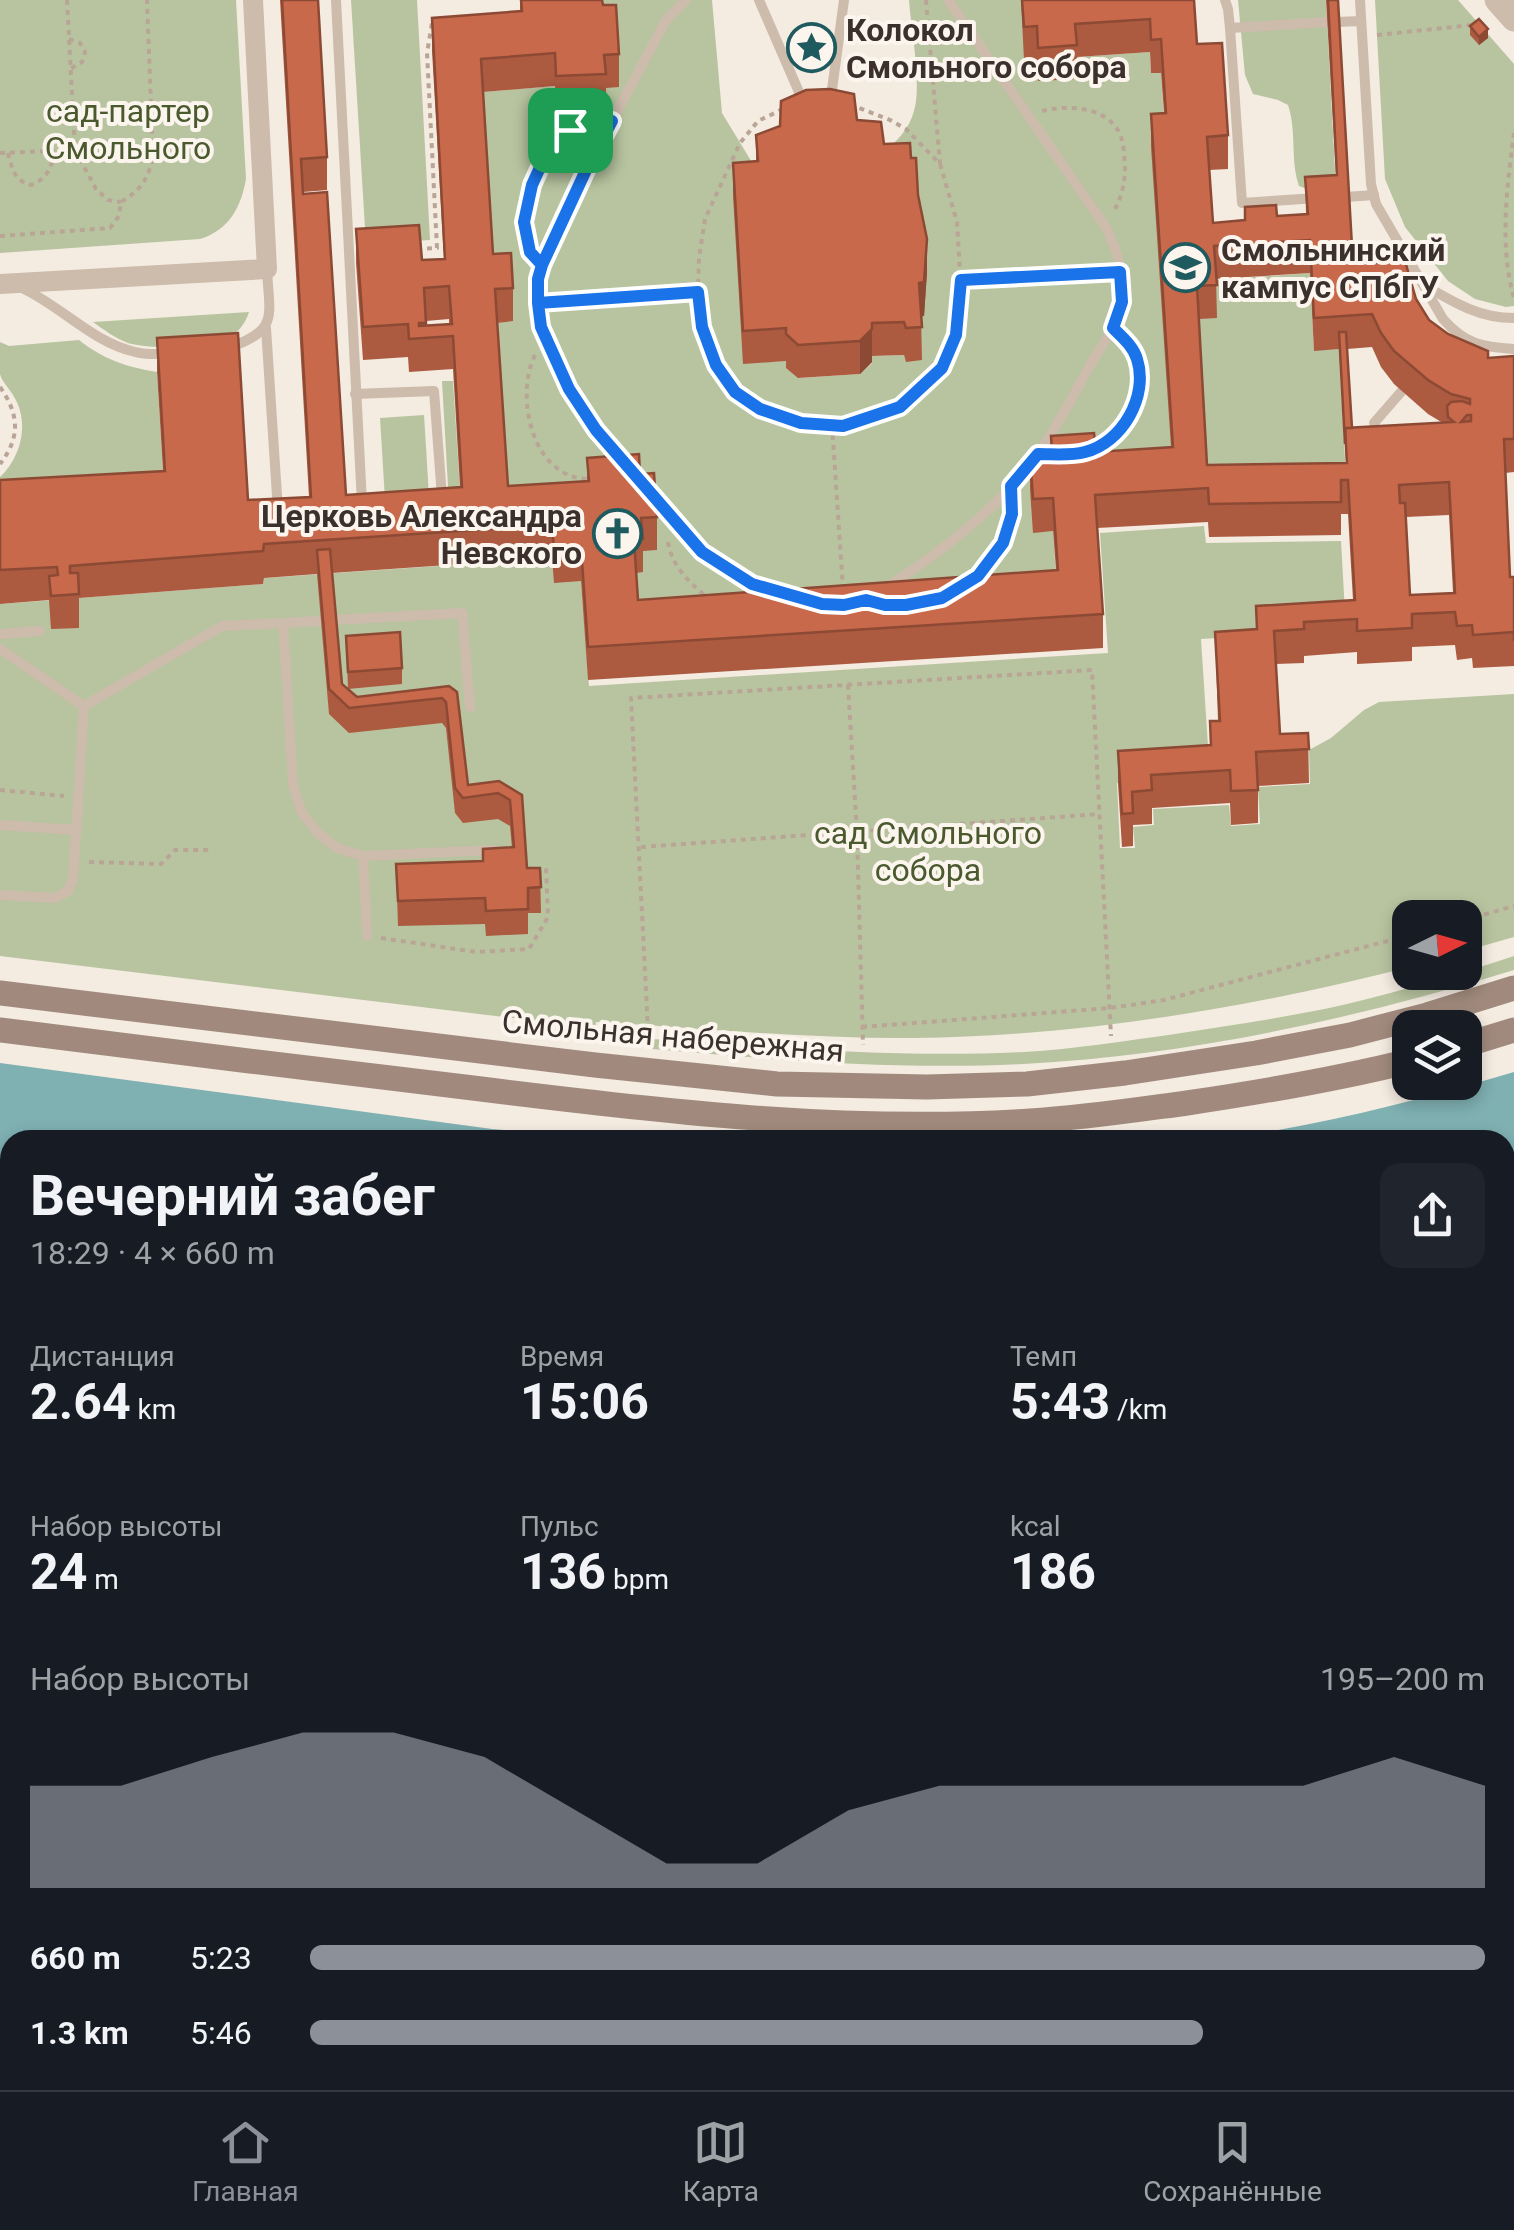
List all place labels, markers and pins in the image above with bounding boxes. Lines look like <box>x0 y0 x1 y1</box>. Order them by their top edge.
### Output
place label: Колокол Смольного собора <box>846 11 1127 86</box>
place icon: Колокол Смольного собора <box>785 22 837 74</box>
pin <box>528 88 613 173</box>
place label: Смольнинский кампус СПбГУ <box>1221 231 1445 306</box>
school or university icon: Смольнинский кампус СПбГУ <box>1160 242 1212 294</box>
place label: Церковь Александра Невского <box>261 497 582 572</box>
church icon: Церковь Александра Невского <box>591 508 643 560</box>

